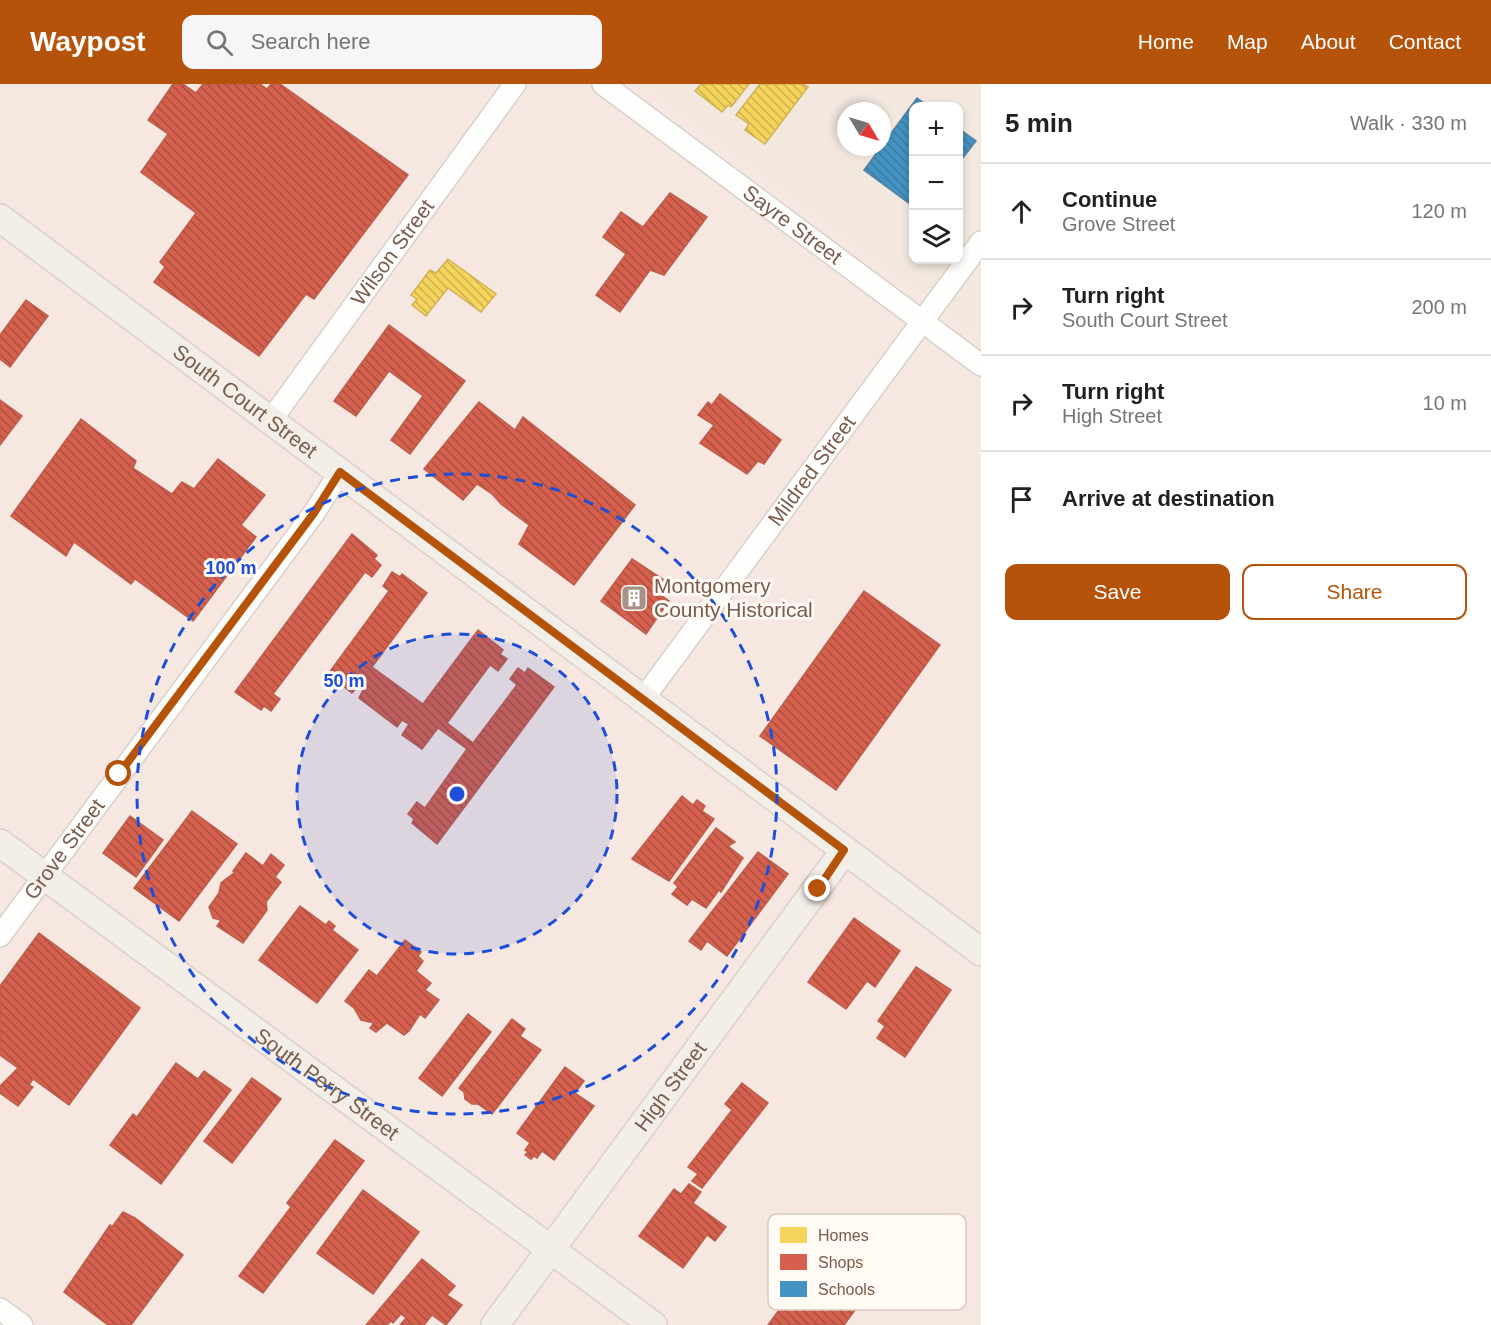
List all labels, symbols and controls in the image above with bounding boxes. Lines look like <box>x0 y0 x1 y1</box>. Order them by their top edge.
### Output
search box <box>182 15 602 69</box>
text: Waypost <box>30 26 146 57</box>
icon: search <box>203 26 236 59</box>
text: Search here <box>251 29 371 54</box>
text: Home <box>1138 30 1194 53</box>
text: Map <box>1227 30 1268 53</box>
text: About <box>1301 30 1356 53</box>
text: Contact <box>1389 30 1461 53</box>
north arrow <box>837 102 891 156</box>
map controls <box>909 102 963 264</box>
button: + <box>909 102 963 156</box>
text: 5 min <box>1005 108 1073 138</box>
text: Walk · 330 m <box>1350 112 1467 134</box>
button: − <box>909 156 963 210</box>
street label: Sayre Street <box>739 180 847 269</box>
text: Continue <box>1062 187 1157 212</box>
street label: Wilson Street <box>346 195 438 310</box>
icon: ahead <box>1005 195 1038 228</box>
text: 120 m <box>1411 200 1467 222</box>
button: layers <box>909 210 963 264</box>
text: Grove Street <box>1062 213 1175 235</box>
text: Turn right <box>1062 283 1164 308</box>
icon: right <box>1005 291 1038 324</box>
text: 200 m <box>1411 296 1467 318</box>
text: South Court Street <box>1062 309 1228 331</box>
street label: South Court Street <box>169 340 322 462</box>
text: Turn right <box>1062 379 1164 404</box>
icon: right <box>1005 387 1038 420</box>
text: 10 m <box>1423 392 1467 414</box>
text: High Street <box>1062 405 1162 427</box>
street label: Mildred Street <box>763 411 860 530</box>
icon: arrive <box>1005 483 1038 516</box>
text: Arrive at destination <box>1062 486 1275 511</box>
text: 100 m <box>205 558 257 578</box>
button: Save <box>1005 564 1230 620</box>
button: Share <box>1242 564 1467 620</box>
place label: Montgomery County Historical <box>654 574 813 621</box>
building icon: Montgomery County Historical <box>619 583 649 613</box>
text: 50 m <box>323 671 365 691</box>
route start <box>105 760 131 786</box>
centre of rings <box>447 784 467 804</box>
street label: Grove Street <box>19 794 109 904</box>
route end <box>804 875 830 901</box>
street label: South Perry Street <box>251 1023 403 1144</box>
street label: High Street <box>630 1037 711 1136</box>
legend <box>768 1214 966 1310</box>
text: Homes <box>818 1227 869 1244</box>
text: Shops <box>818 1254 863 1271</box>
text: Schools <box>818 1281 875 1298</box>

